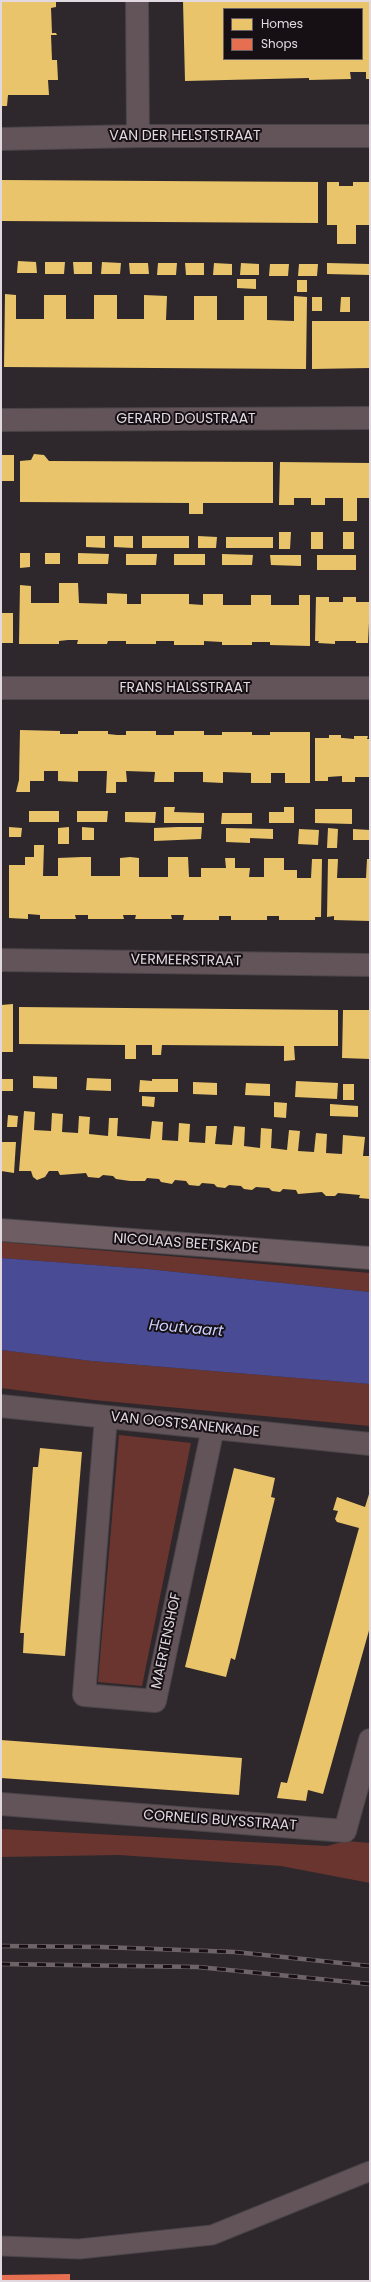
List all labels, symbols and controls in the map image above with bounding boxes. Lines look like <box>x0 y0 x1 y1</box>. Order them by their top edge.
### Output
legend <box>223 8 363 60</box>
text: Homes <box>261 15 303 32</box>
text: Shops <box>261 35 298 52</box>
street label: VAN DER HELSTSTRAAT <box>109 128 261 144</box>
street label: GERARD DOUSTRAAT <box>116 411 256 427</box>
street label: FRANS HALSSTRAAT <box>120 680 250 696</box>
street label: VERMEERSTRAAT <box>130 952 242 970</box>
street label: NICOLAAS BEETSKADE <box>113 1231 259 1257</box>
water label: Houtvaart <box>148 1317 224 1341</box>
street label: VAN OOSTSANENKADE <box>110 1409 260 1441</box>
street label: MAERTENSHOF <box>149 1591 185 1691</box>
street label: CORNELIS BUYSSTRAAT <box>143 1807 297 1835</box>

